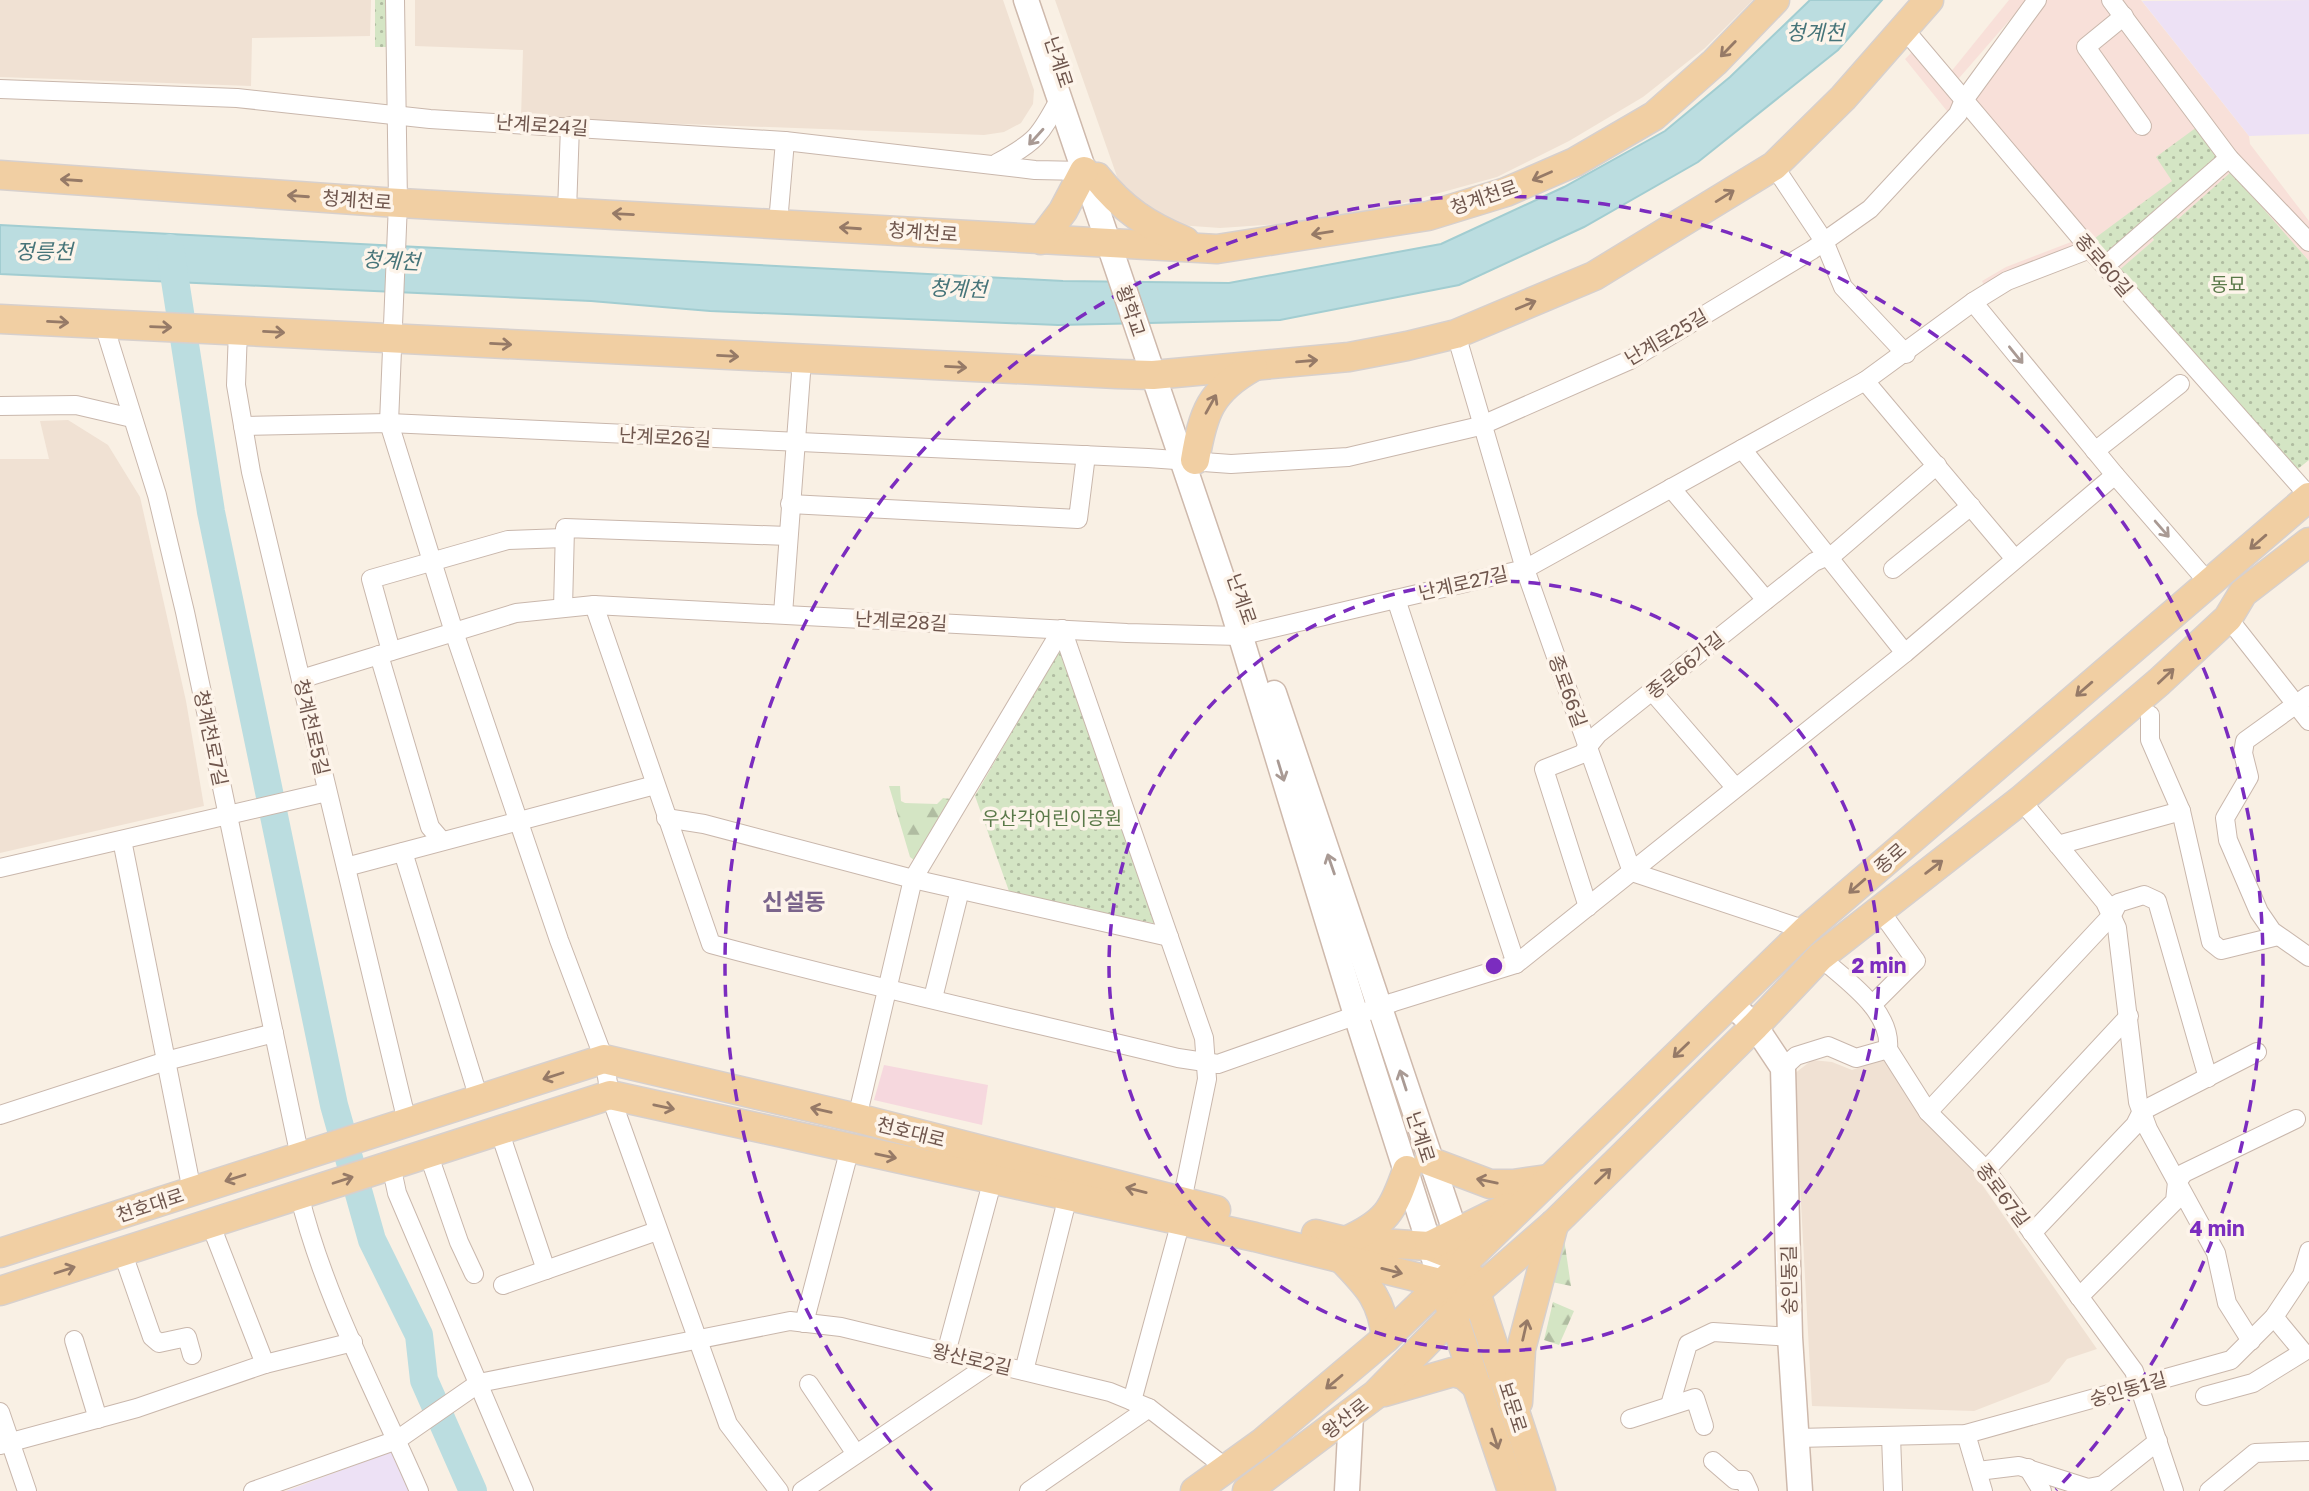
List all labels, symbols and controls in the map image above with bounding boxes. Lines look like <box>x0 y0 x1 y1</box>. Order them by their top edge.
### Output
water label: 청계천 <box>1786 19 1847 45</box>
street label: 난계로 <box>1040 33 1079 90</box>
one-way arrow <box>1719 40 1736 57</box>
street label: 난계로24길 <box>495 110 589 139</box>
one-way arrow <box>1027 128 1044 145</box>
one-way arrow <box>1531 170 1553 183</box>
one-way arrow <box>60 173 83 186</box>
street label: 청계천로 <box>1447 174 1521 219</box>
street label: 청계천로 <box>321 186 393 213</box>
one-way arrow <box>1715 188 1735 202</box>
one-way arrow <box>287 189 310 202</box>
one-way arrow <box>612 208 635 221</box>
street label: 청계천로 <box>887 218 959 245</box>
one-way arrow <box>839 221 862 234</box>
one-way arrow <box>1311 227 1334 240</box>
street label: 종로60길 <box>2071 229 2138 301</box>
water label: 정릉천 <box>15 238 76 264</box>
water label: 청계천 <box>361 246 423 275</box>
park label: 동묘 <box>2211 272 2245 295</box>
water label: 청계천 <box>929 274 990 302</box>
street label: 황학교 <box>1112 282 1151 339</box>
one-way arrow <box>1515 298 1537 311</box>
street label: 난계로25길 <box>1620 304 1711 370</box>
one-way arrow <box>47 316 70 329</box>
one-way arrow <box>150 320 173 333</box>
one-way arrow <box>262 326 285 339</box>
one-way arrow <box>489 338 512 351</box>
one-way arrow <box>2009 345 2024 363</box>
one-way arrow <box>717 349 740 362</box>
one-way arrow <box>1295 354 1318 367</box>
one-way arrow <box>944 361 966 374</box>
one-way arrow <box>1205 394 1218 415</box>
street label: 난계로26길 <box>618 423 712 450</box>
one-way arrow <box>2154 520 2170 538</box>
one-way arrow <box>2249 534 2267 550</box>
street label: 난계로27길 <box>1416 561 1510 604</box>
street label: 난계로 <box>1223 570 1262 627</box>
street label: 난계로28길 <box>854 607 948 634</box>
street label: 종로66가길 <box>1641 626 1728 703</box>
street label: 종로66길 <box>1545 651 1592 730</box>
one-way arrow <box>2157 667 2174 684</box>
street label: 청계천로5길 <box>290 676 335 777</box>
one-way arrow <box>2075 681 2093 697</box>
street label: 청계천로7길 <box>190 688 233 788</box>
one-way arrow <box>1275 760 1288 782</box>
park label: 우산각어린이공원 <box>982 806 1122 829</box>
street label: 종로 <box>1869 837 1910 878</box>
one-way arrow <box>1324 854 1336 876</box>
one-way arrow <box>1924 859 1942 874</box>
one-way arrow <box>1848 878 1866 894</box>
district label: 신설동 <box>762 887 826 915</box>
text: 2 min <box>1852 952 1906 978</box>
centre of rings <box>1482 954 1506 978</box>
one-way arrow <box>1673 1042 1690 1059</box>
one-way arrow <box>542 1070 564 1083</box>
one-way arrow <box>1396 1070 1408 1092</box>
one-way arrow <box>652 1100 675 1114</box>
one-way arrow <box>810 1102 833 1116</box>
street label: 난계로 <box>1402 1108 1441 1165</box>
street label: 천호대로 <box>874 1112 948 1151</box>
one-way arrow <box>874 1149 897 1163</box>
street label: 종로67길 <box>1972 1158 2035 1231</box>
one-way arrow <box>1594 1167 1611 1184</box>
one-way arrow <box>224 1172 246 1185</box>
one-way arrow <box>332 1173 354 1185</box>
one-way arrow <box>1476 1174 1498 1187</box>
one-way arrow <box>1126 1182 1148 1195</box>
street label: 천호대로 <box>113 1183 187 1226</box>
text: 4 min <box>2189 1215 2245 1241</box>
street label: 숭인동길 <box>1776 1245 1801 1315</box>
one-way arrow <box>54 1263 76 1276</box>
one-way arrow <box>1381 1265 1403 1278</box>
one-way arrow <box>1519 1320 1532 1342</box>
street label: 왕산로2길 <box>930 1338 1014 1379</box>
street label: 숭인동1길 <box>2087 1367 2169 1410</box>
one-way arrow <box>1325 1374 1343 1390</box>
street label: 보문로 <box>1494 1378 1533 1435</box>
street label: 왕산로 <box>1317 1392 1372 1443</box>
one-way arrow <box>1489 1428 1502 1450</box>

